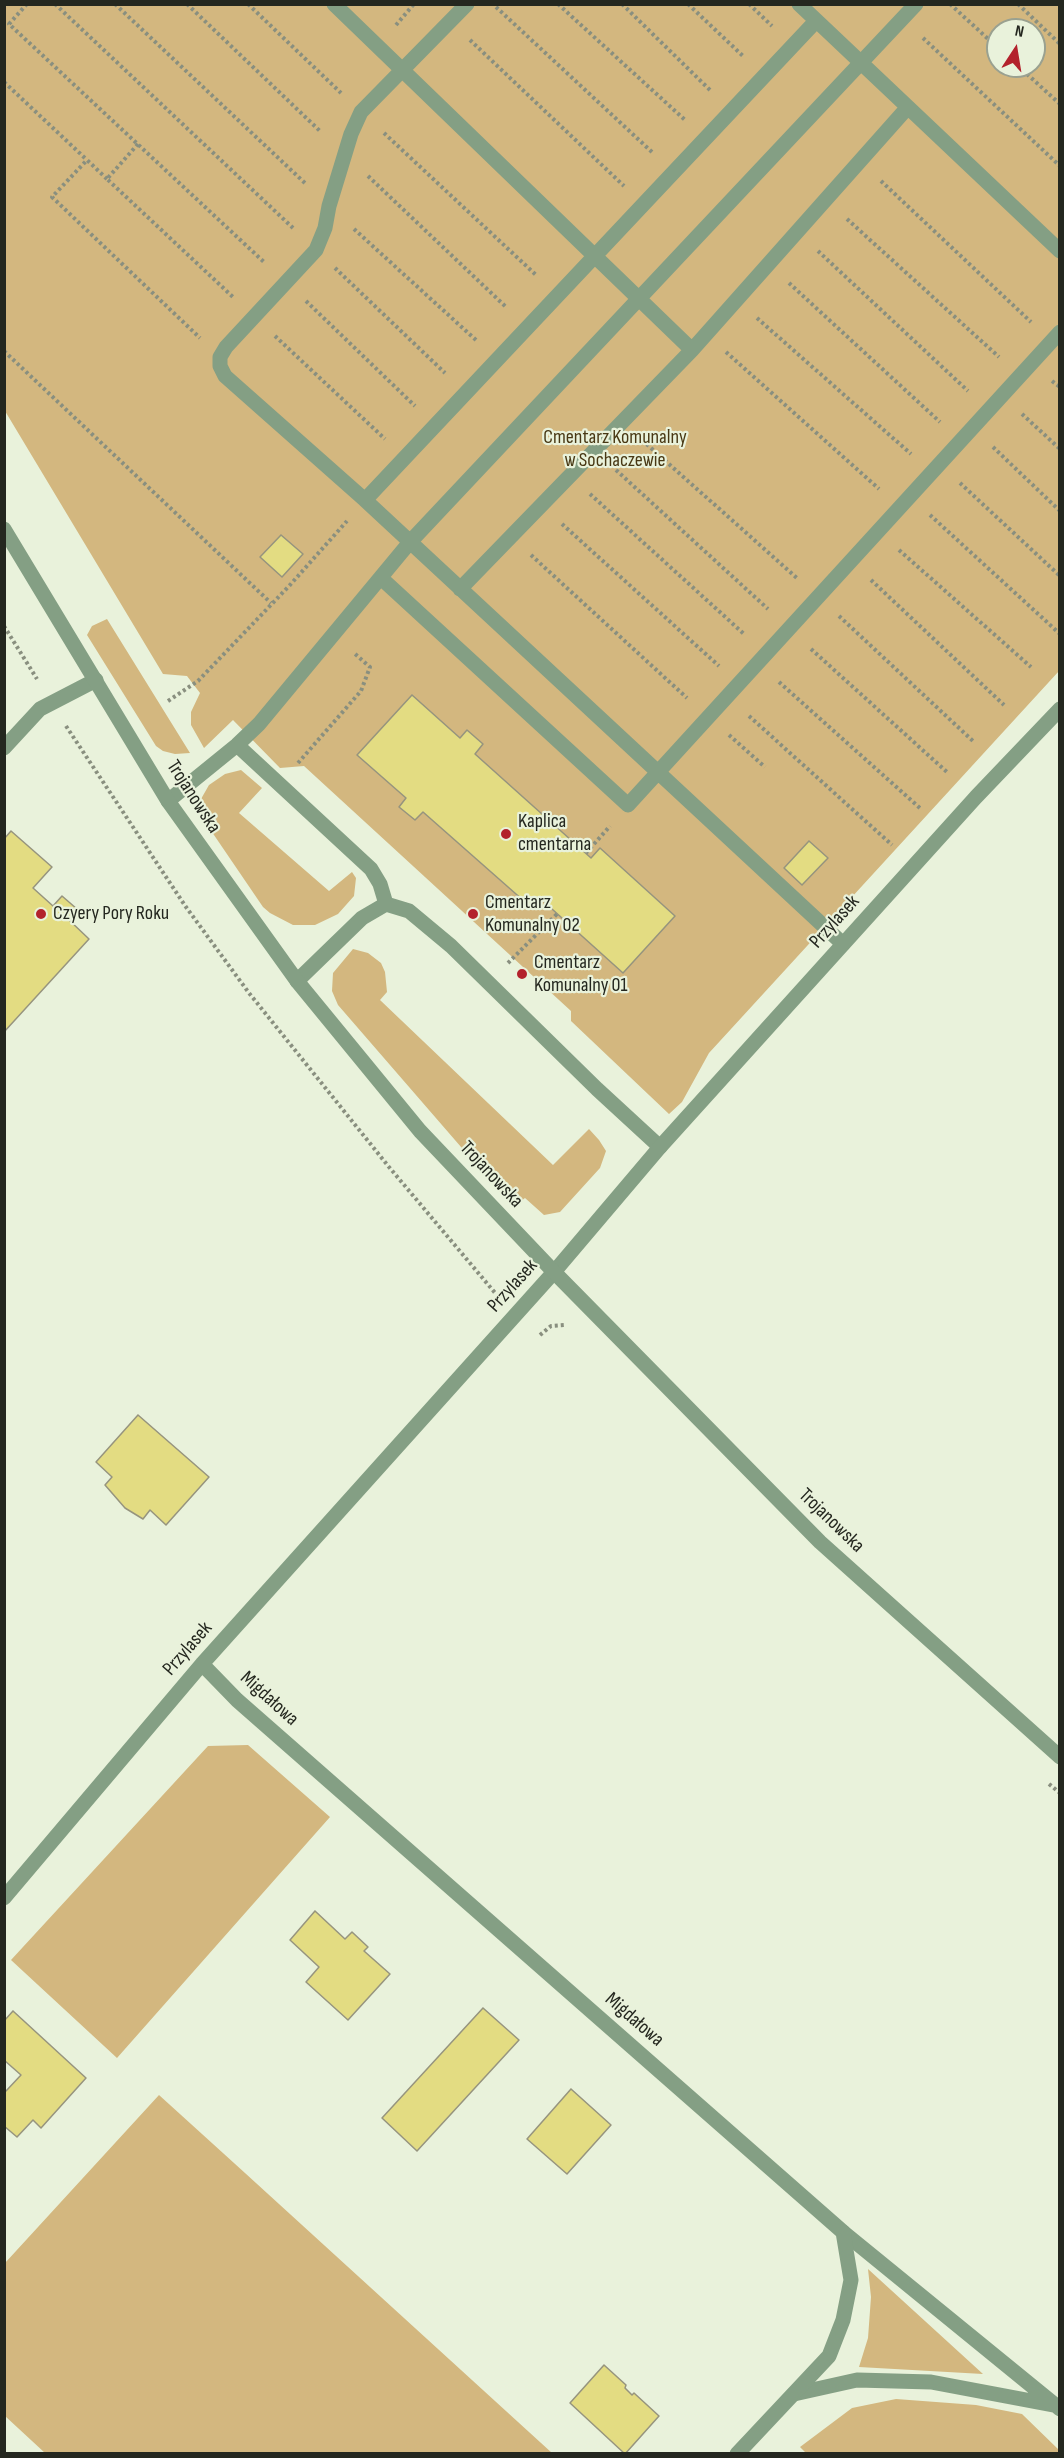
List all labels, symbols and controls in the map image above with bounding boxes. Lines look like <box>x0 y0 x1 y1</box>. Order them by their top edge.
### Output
north arrow <box>986 18 1046 78</box>
text: N <box>1013 22 1026 42</box>
park label: Cmentarz Komunalny w Sochaczewie <box>543 426 687 473</box>
street label: Trojanowska <box>161 756 225 838</box>
place label: Kaplica cmentarna <box>518 810 591 857</box>
marker: Kaplica cmentarna <box>499 827 513 841</box>
street label: Przylasek <box>805 890 865 954</box>
place label: Cmentarz Komunalny 02 <box>485 891 580 938</box>
place label: Czyery Pory Roku <box>53 902 169 926</box>
marker: Czyery Pory Roku <box>34 907 48 921</box>
marker: Cmentarz Komunalny 02 <box>466 907 480 921</box>
place label: Cmentarz Komunalny 01 <box>534 951 627 998</box>
marker: Cmentarz Komunalny 01 <box>515 967 529 981</box>
street label: Trojanowska <box>454 1137 528 1213</box>
street label: Przylasek <box>483 1254 543 1318</box>
street label: Trojanowska <box>793 1484 869 1558</box>
street label: Przylasek <box>158 1617 218 1681</box>
street label: Migdałowa <box>235 1667 303 1731</box>
street label: Migdałowa <box>600 1988 668 2052</box>

